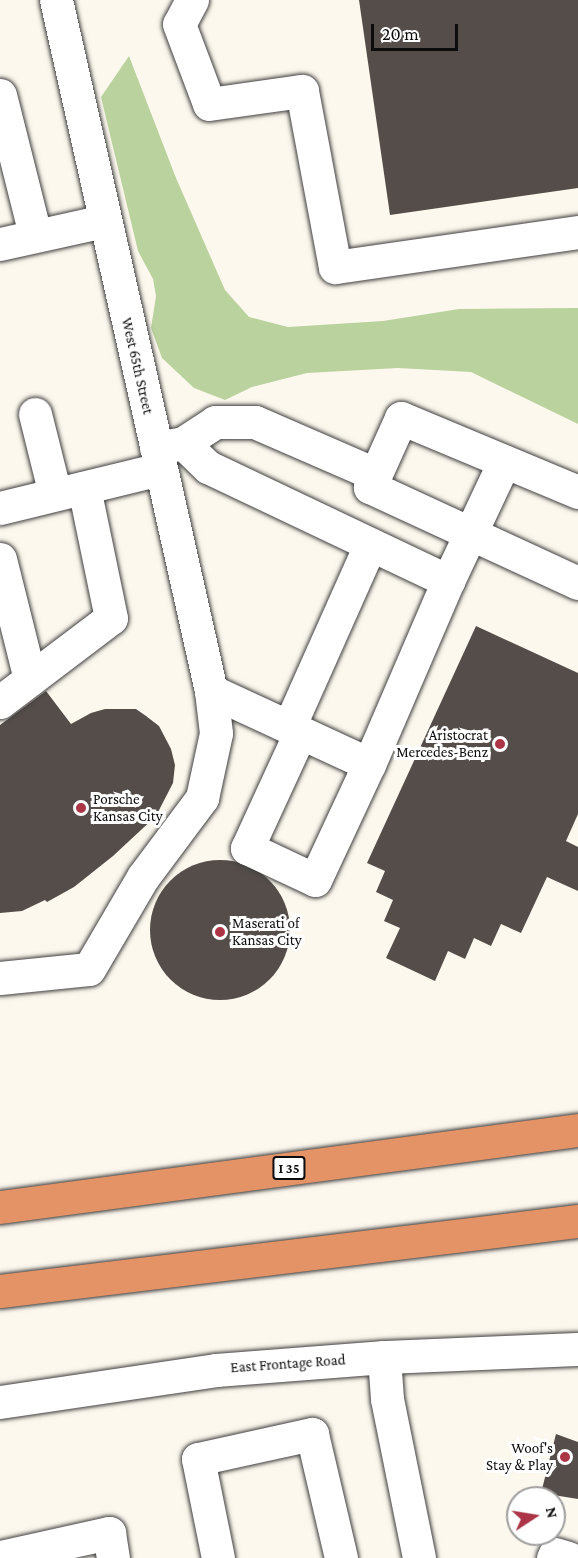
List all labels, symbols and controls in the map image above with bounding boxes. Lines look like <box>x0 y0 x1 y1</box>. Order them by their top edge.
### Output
scale bar <box>374 12 461 50</box>
text: 20 m <box>382 24 419 44</box>
street label: West 65th Street <box>117 316 157 416</box>
place label: Aristocrat Mercedes-Benz <box>396 726 488 761</box>
marker: Aristocrat Mercedes-Benz <box>493 737 507 751</box>
place label: Porsche Kansas City <box>93 790 163 825</box>
marker: Porsche Kansas City <box>74 801 88 815</box>
place label: Maserati of Kansas City <box>232 914 302 949</box>
marker: Maserati of Kansas City <box>213 925 227 939</box>
road number: I 35 <box>271 1157 307 1179</box>
street label: East Frontage Road <box>230 1351 346 1377</box>
place label: Woof's Stay & Play <box>486 1439 553 1474</box>
marker: Woof's Stay & Play <box>558 1450 572 1464</box>
north arrow <box>506 1486 566 1546</box>
text: N <box>543 1505 562 1520</box>

